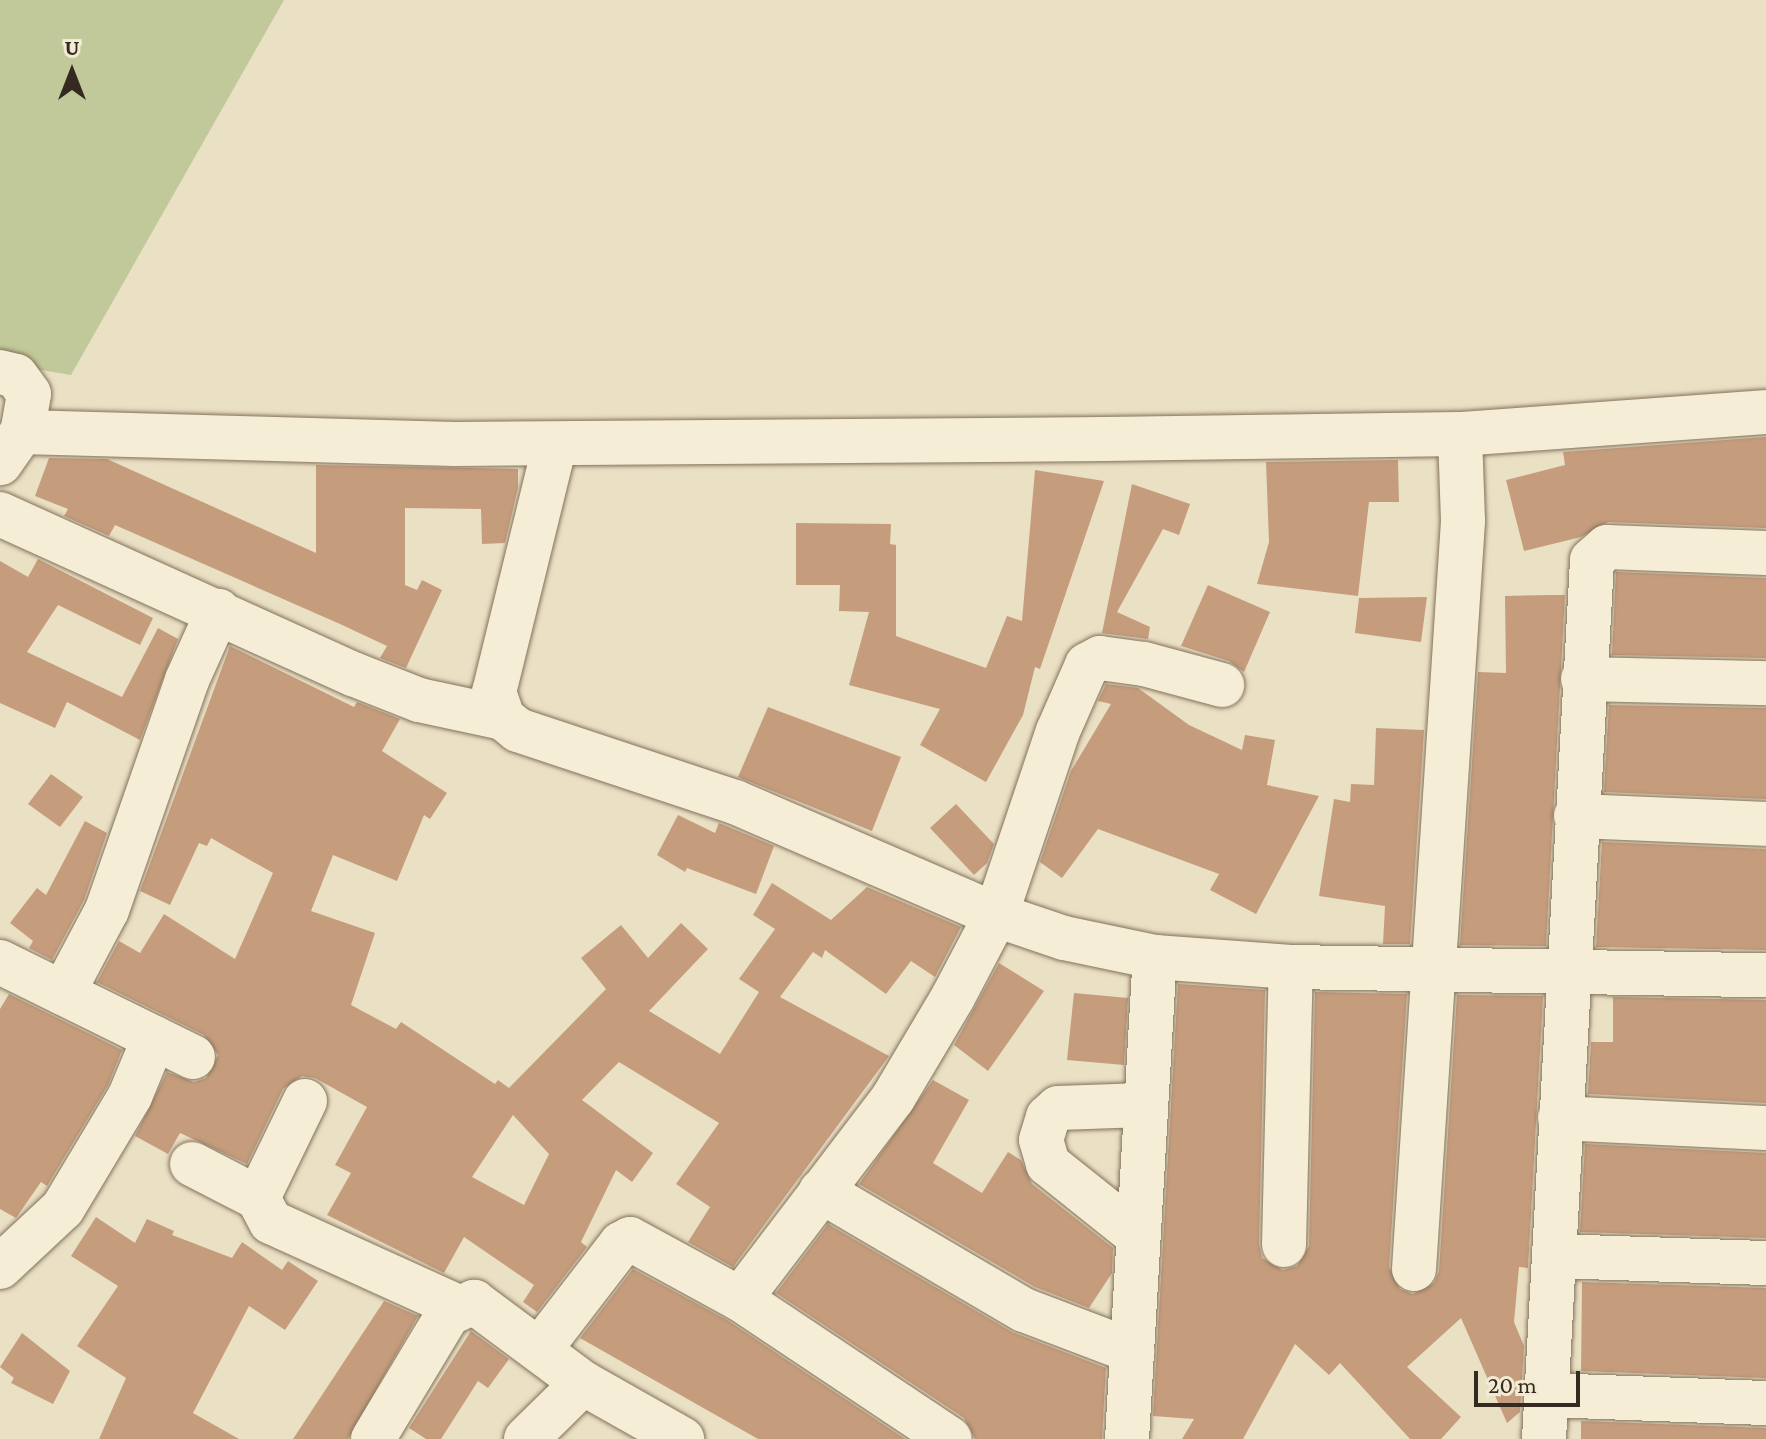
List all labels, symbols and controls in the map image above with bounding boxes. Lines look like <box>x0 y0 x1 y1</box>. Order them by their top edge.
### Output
north arrow <box>32 32 112 112</box>
text: U <box>64 35 80 60</box>
scale bar <box>1478 1355 1584 1405</box>
text: 20 m <box>1488 1371 1537 1398</box>

